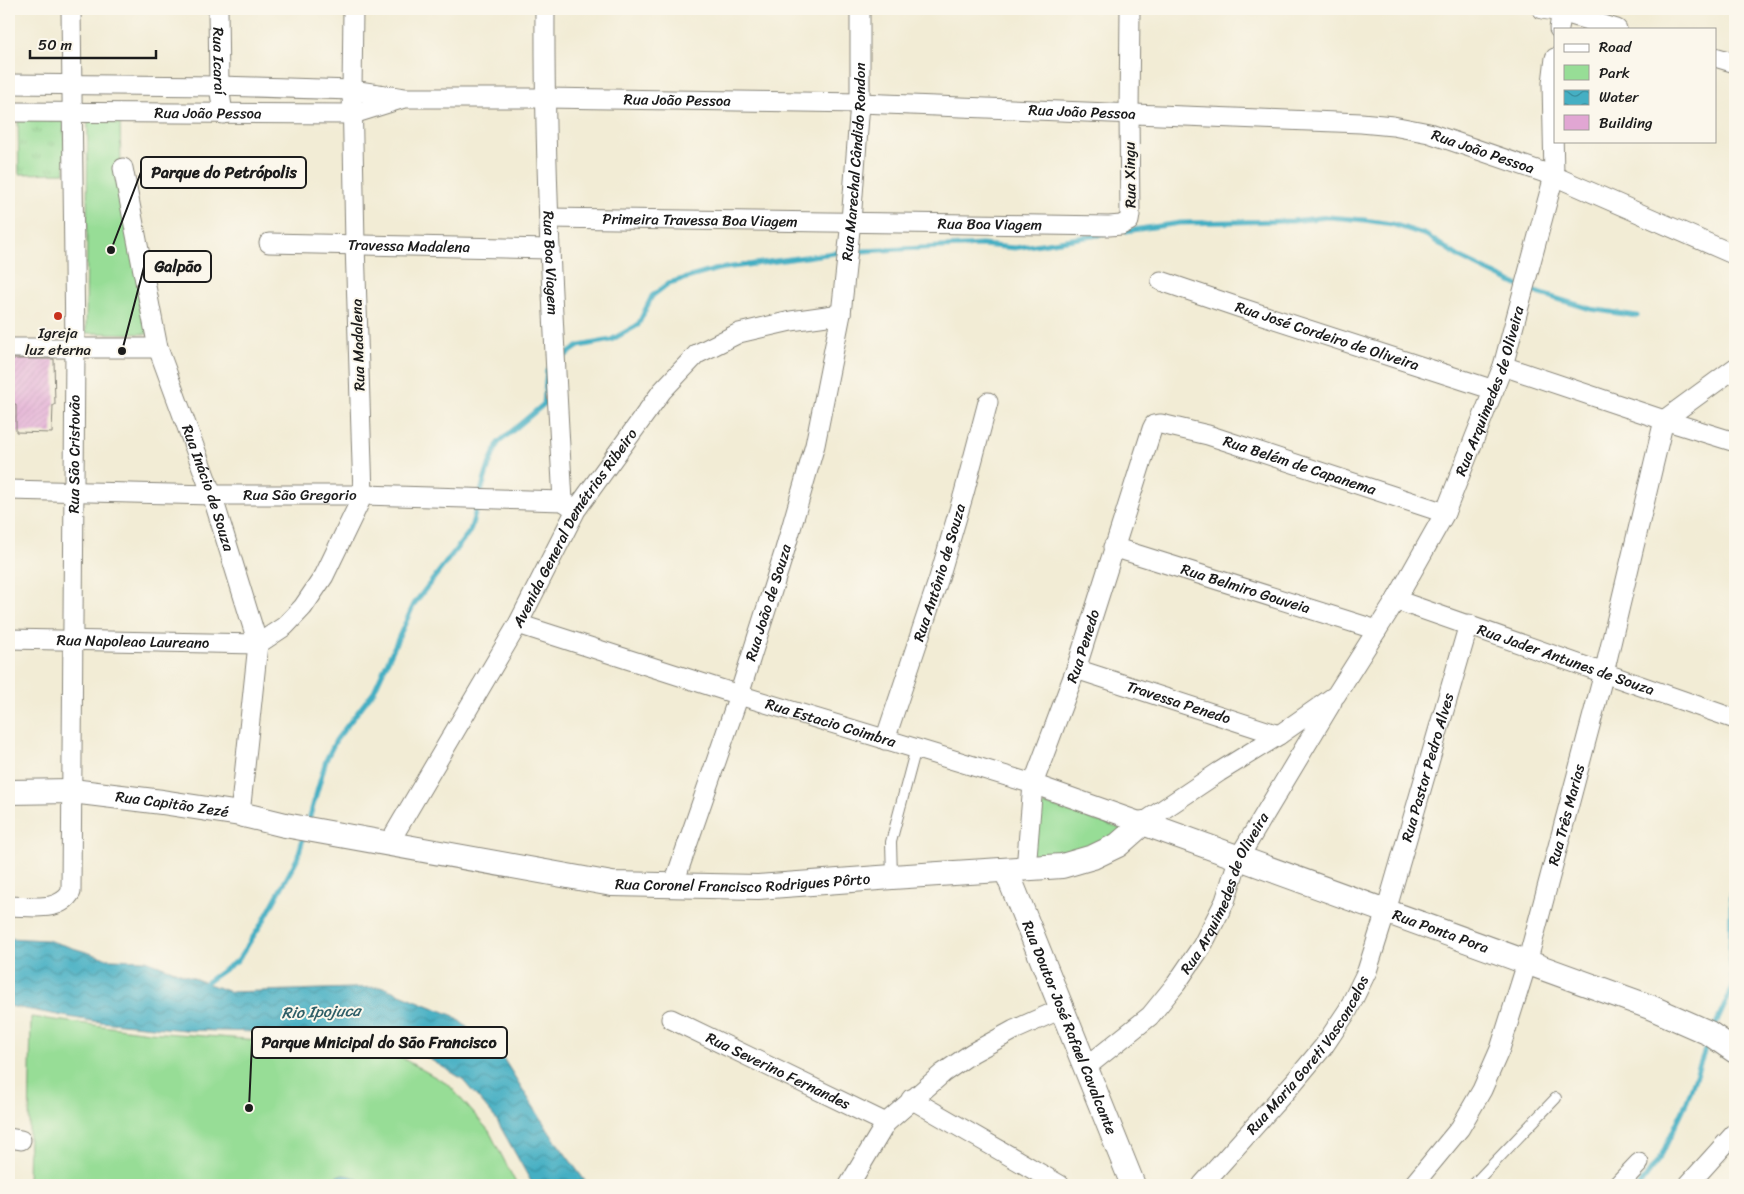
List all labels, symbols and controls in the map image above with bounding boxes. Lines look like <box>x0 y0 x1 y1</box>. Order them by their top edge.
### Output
street label: Rua Icaraí <box>205 27 233 98</box>
scale bar <box>30 28 156 60</box>
legend <box>1554 28 1716 142</box>
text: 50 m <box>38 32 73 58</box>
text: Road <box>1599 34 1632 60</box>
text: Park <box>1599 60 1630 86</box>
street label: Rua Marechal Cândido Rondon <box>834 63 873 262</box>
text: Water <box>1599 84 1639 110</box>
street label: Rua João Pessoa <box>623 86 732 114</box>
street label: Rua João Pessoa <box>1028 97 1137 127</box>
street label: Rua João Pessoa <box>154 100 262 126</box>
text: Building <box>1599 110 1653 136</box>
street label: Rua João Pessoa <box>1428 122 1538 181</box>
street label: Rua Xingu <box>1116 142 1144 208</box>
callout: Parque do Petrópolis <box>141 157 306 188</box>
text: Parque do Petrópolis <box>151 158 297 187</box>
street label: Primeira Travessa Boa Viagem <box>602 206 798 235</box>
street label: Rua Boa Viagem <box>535 210 566 316</box>
street label: Rua Boa Viagem <box>938 211 1042 238</box>
street label: Travessa Madalena <box>348 232 471 260</box>
callout: Galpão <box>144 251 211 282</box>
text: Galpão <box>153 252 202 281</box>
street label: Rua José Cordeiro de Oliveira <box>1232 294 1423 378</box>
street label: Rua Madalena <box>343 298 373 391</box>
street label: Rua Arquimedes de Oliveira <box>1448 303 1532 480</box>
marker: Igreja luz eterna <box>52 310 64 322</box>
place label: Igreja luz eterna <box>25 320 92 363</box>
street label: Rua São Cristovão <box>61 394 88 514</box>
street label: Rua Inácio de Souza <box>174 421 242 555</box>
street label: Avenida General Demétrios Ribeiro <box>505 422 644 633</box>
street label: Rua Belém de Capanema <box>1220 428 1380 503</box>
street label: Rua São Gregorio <box>243 482 357 508</box>
street label: Rua Antônio de Souza <box>906 500 973 645</box>
street label: Rua João de Souza <box>738 541 799 664</box>
street label: Rua Belmiro Gouveia <box>1178 556 1314 621</box>
street label: Rua Penedo <box>1059 606 1107 687</box>
street label: Rua Jader Antunes de Souza <box>1474 617 1658 703</box>
street label: Rua Napoleao Laureano <box>56 627 210 656</box>
street label: Travessa Penedo <box>1123 673 1235 732</box>
street label: Rua Pastor Pedro Alves <box>1394 690 1461 845</box>
street label: Rua Estacio Coimbra <box>762 691 900 755</box>
street label: Rua Três Marias <box>1540 761 1592 869</box>
street label: Rua Capitão Zezé <box>114 783 231 825</box>
street label: Rua Arquimedes de Oliveira <box>1173 807 1276 980</box>
street label: Rua Coronel Francisco Rodrigues Pôrto <box>615 866 872 900</box>
street label: Rua Ponta Pora <box>1389 902 1493 961</box>
street label: Rua Doutor José Rafael Cavalcante <box>1015 917 1125 1139</box>
street label: Rua Maria Goreti Vasconcelos <box>1240 970 1376 1141</box>
water label: Rio Ipojuca <box>281 996 363 1027</box>
street label: Rua Severino Fernandes <box>702 1025 855 1117</box>
callout: Parque Mnicipal do São Francisco <box>252 1027 507 1058</box>
text: Parque Mnicipal do São Francisco <box>261 1028 497 1057</box>

